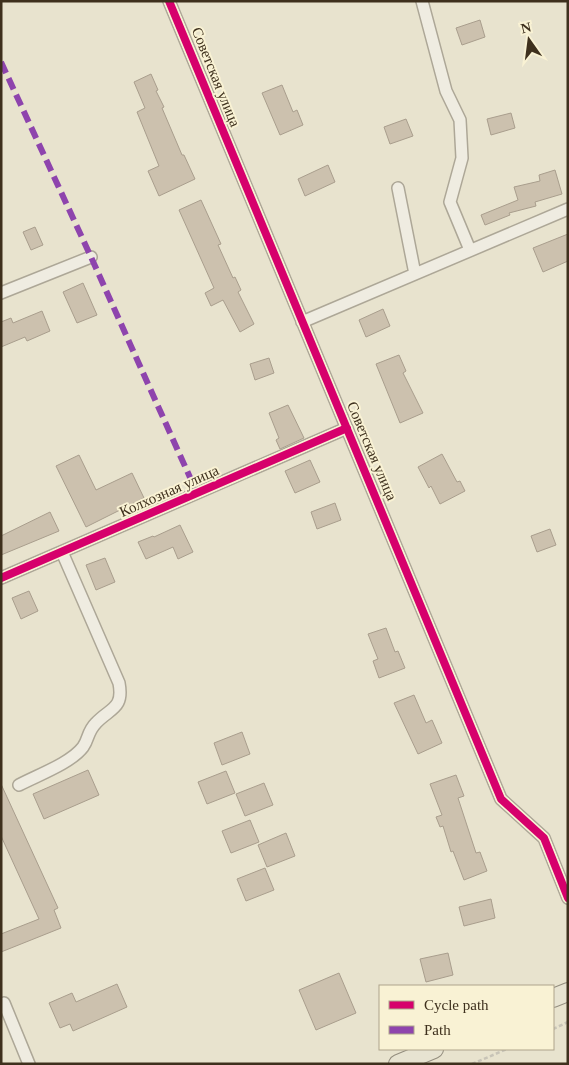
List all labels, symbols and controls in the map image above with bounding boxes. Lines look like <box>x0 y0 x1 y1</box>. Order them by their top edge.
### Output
north arrow <box>504 15 554 65</box>
text: N <box>519 19 533 36</box>
street label: Советская улица <box>189 25 243 129</box>
street label: Советская улица <box>344 399 400 503</box>
street label: Колхозная улица <box>117 462 221 520</box>
legend <box>379 985 554 1050</box>
text: Cycle path <box>424 997 489 1013</box>
text: Path <box>424 1022 451 1038</box>

